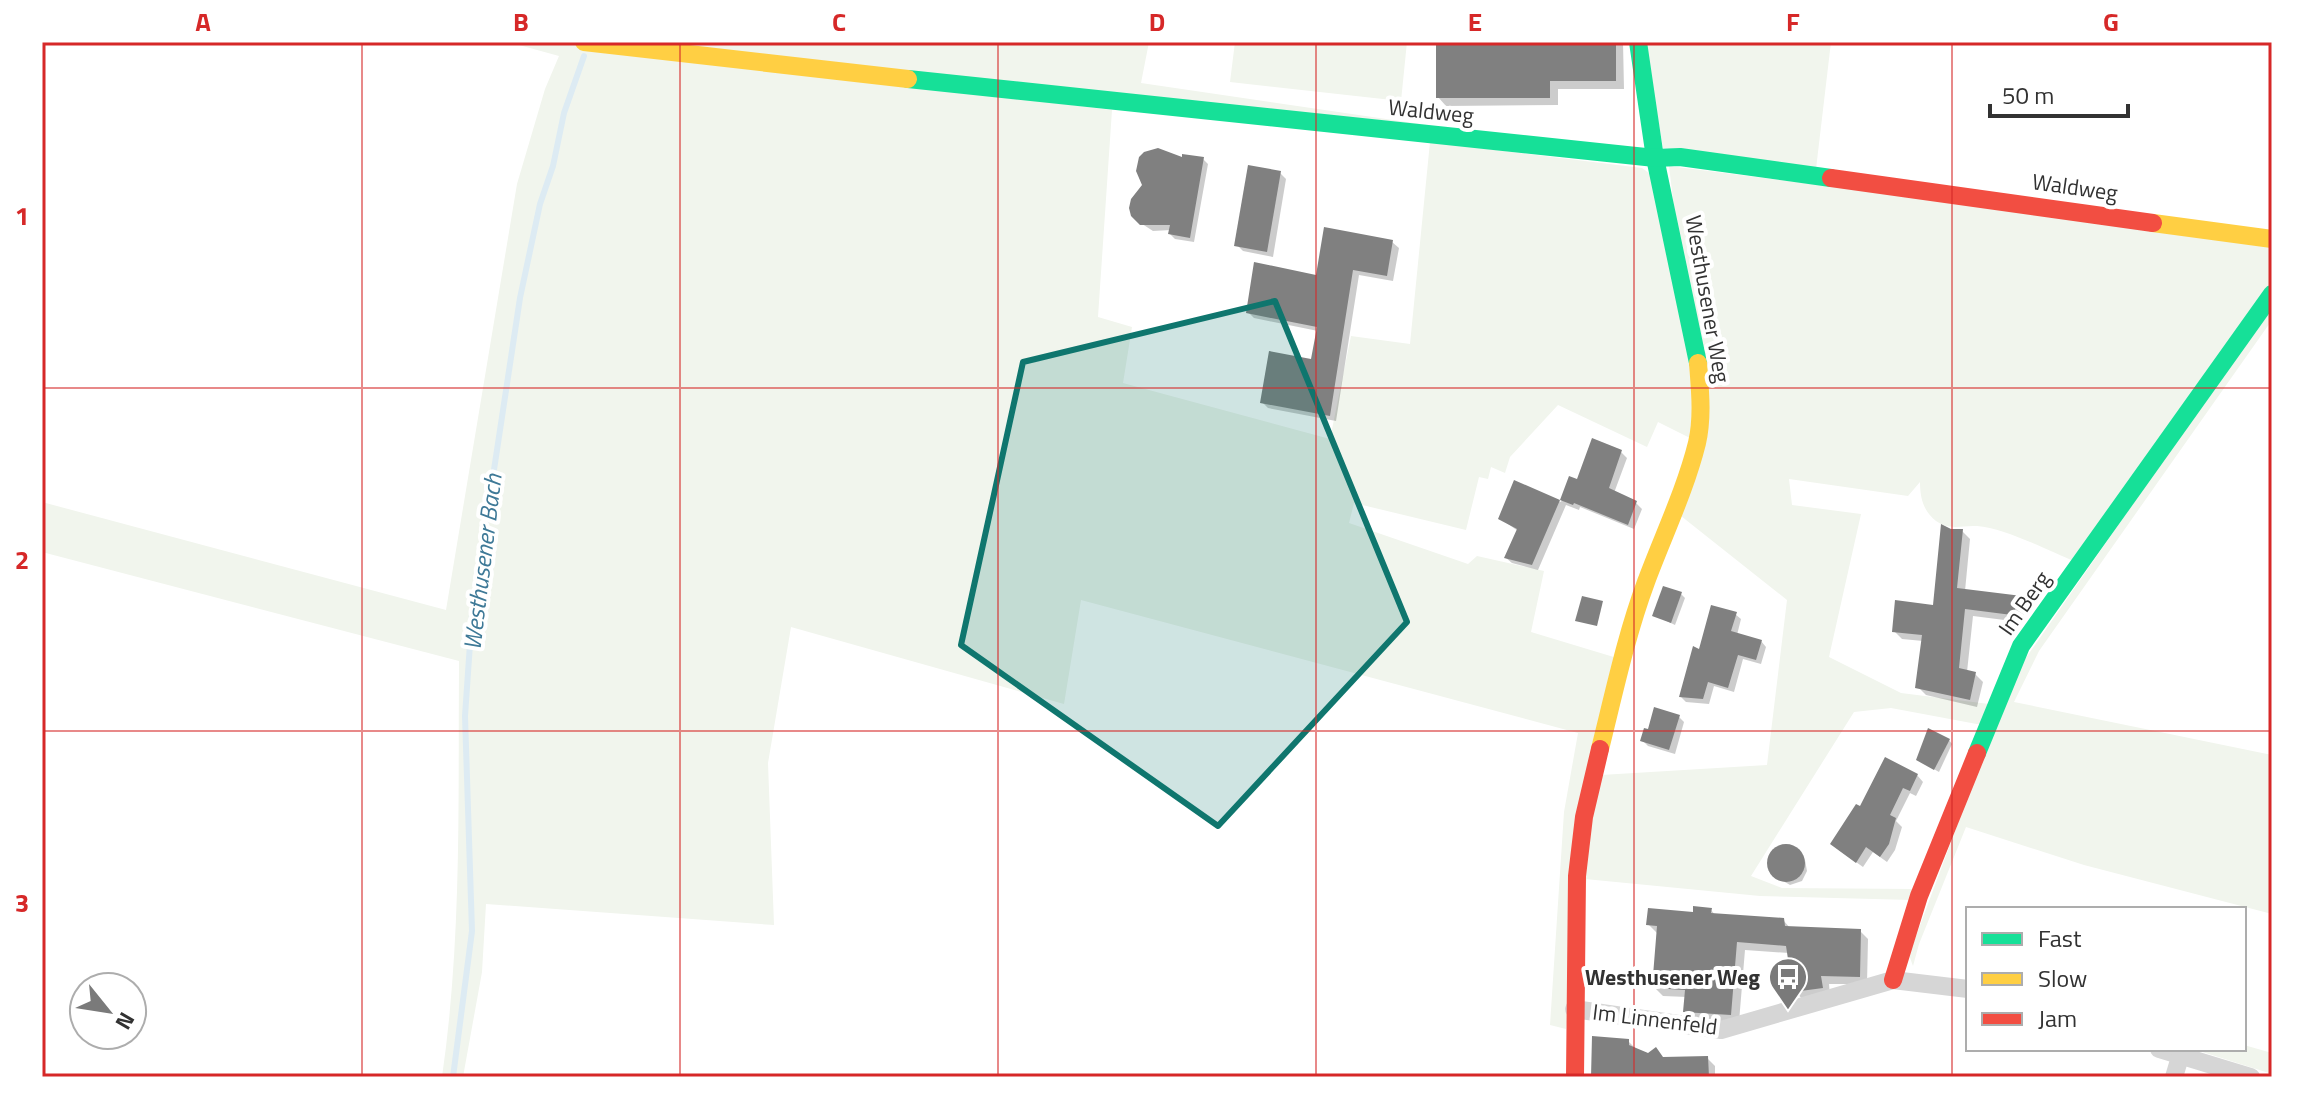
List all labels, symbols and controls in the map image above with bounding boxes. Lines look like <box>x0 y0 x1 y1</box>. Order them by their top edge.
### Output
text: A <box>195 2 211 41</box>
text: B <box>513 2 529 41</box>
text: C <box>832 2 846 41</box>
text: D <box>1149 2 1165 41</box>
text: E <box>1468 2 1482 41</box>
text: F <box>1786 2 1800 41</box>
text: G <box>2103 2 2119 41</box>
scale bar <box>1990 68 2128 118</box>
text: 50 m <box>2002 77 2054 113</box>
street label: Waldweg <box>1386 90 1476 132</box>
street label: Waldweg <box>2030 164 2120 210</box>
text: 1 <box>15 196 29 235</box>
street label: Westhusener Weg <box>1677 212 1739 386</box>
water label: Westhusener Bach <box>453 471 511 652</box>
text: 2 <box>15 540 29 579</box>
street label: Im Berg <box>1989 564 2059 642</box>
text: 3 <box>15 883 29 922</box>
legend <box>1966 907 2246 1051</box>
text: Fast <box>2038 920 2082 956</box>
bus stop icon: Westhusener Weg <box>1767 956 1809 1011</box>
place label: Westhusener Weg <box>1585 960 1760 994</box>
text: Slow <box>2038 960 2087 996</box>
north arrow <box>68 971 148 1051</box>
street label: Im Linnenfeld <box>1591 994 1719 1044</box>
text: Jam <box>2038 1000 2077 1036</box>
text: N <box>107 1006 144 1036</box>

